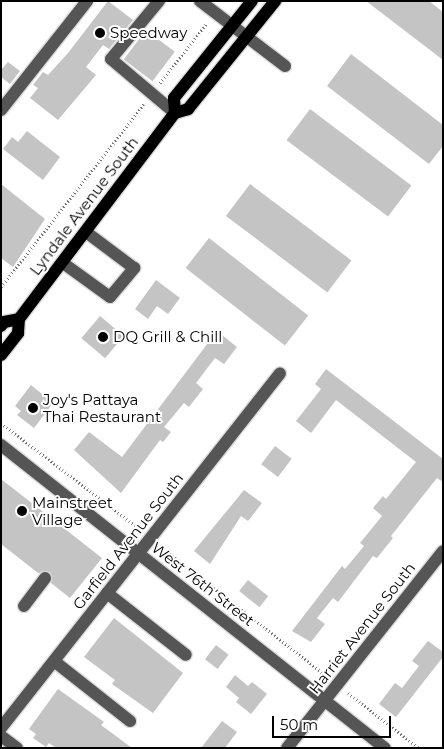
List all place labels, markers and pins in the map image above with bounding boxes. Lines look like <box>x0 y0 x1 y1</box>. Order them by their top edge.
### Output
place label: Speedway <box>110 24 187 42</box>
marker: Speedway <box>94 27 106 39</box>
place label: DQ Grill & Chill <box>113 328 222 346</box>
marker: DQ Grill & Chill <box>97 331 109 343</box>
place label: Joy's Pattaya Thai Restaurant <box>43 390 161 425</box>
marker: Joy's Pattaya Thai Restaurant <box>27 402 39 414</box>
place label: Mainstreet Village <box>32 493 113 528</box>
marker: Mainstreet Village <box>16 505 28 517</box>

